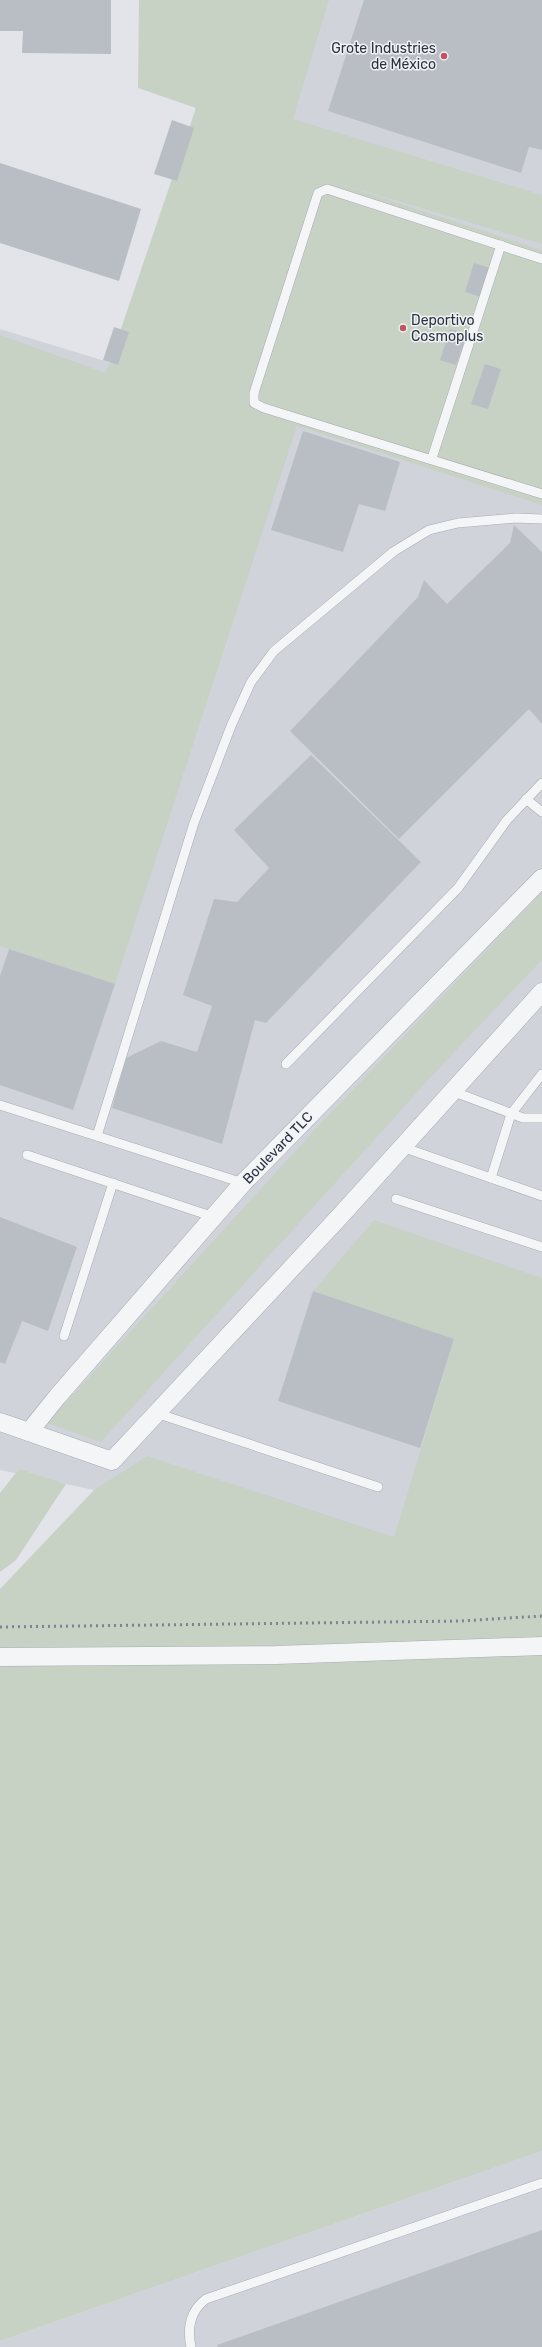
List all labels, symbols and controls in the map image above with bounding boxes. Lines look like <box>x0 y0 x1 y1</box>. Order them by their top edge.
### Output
place label: Grote Industries de México <box>331 40 436 73</box>
marker: Grote Industries de México <box>439 51 449 61</box>
place label: Deportivo Cosmoplus <box>411 312 483 345</box>
marker: Deportivo Cosmoplus <box>398 323 408 333</box>
street label: Boulevard TLC <box>239 1108 317 1188</box>

